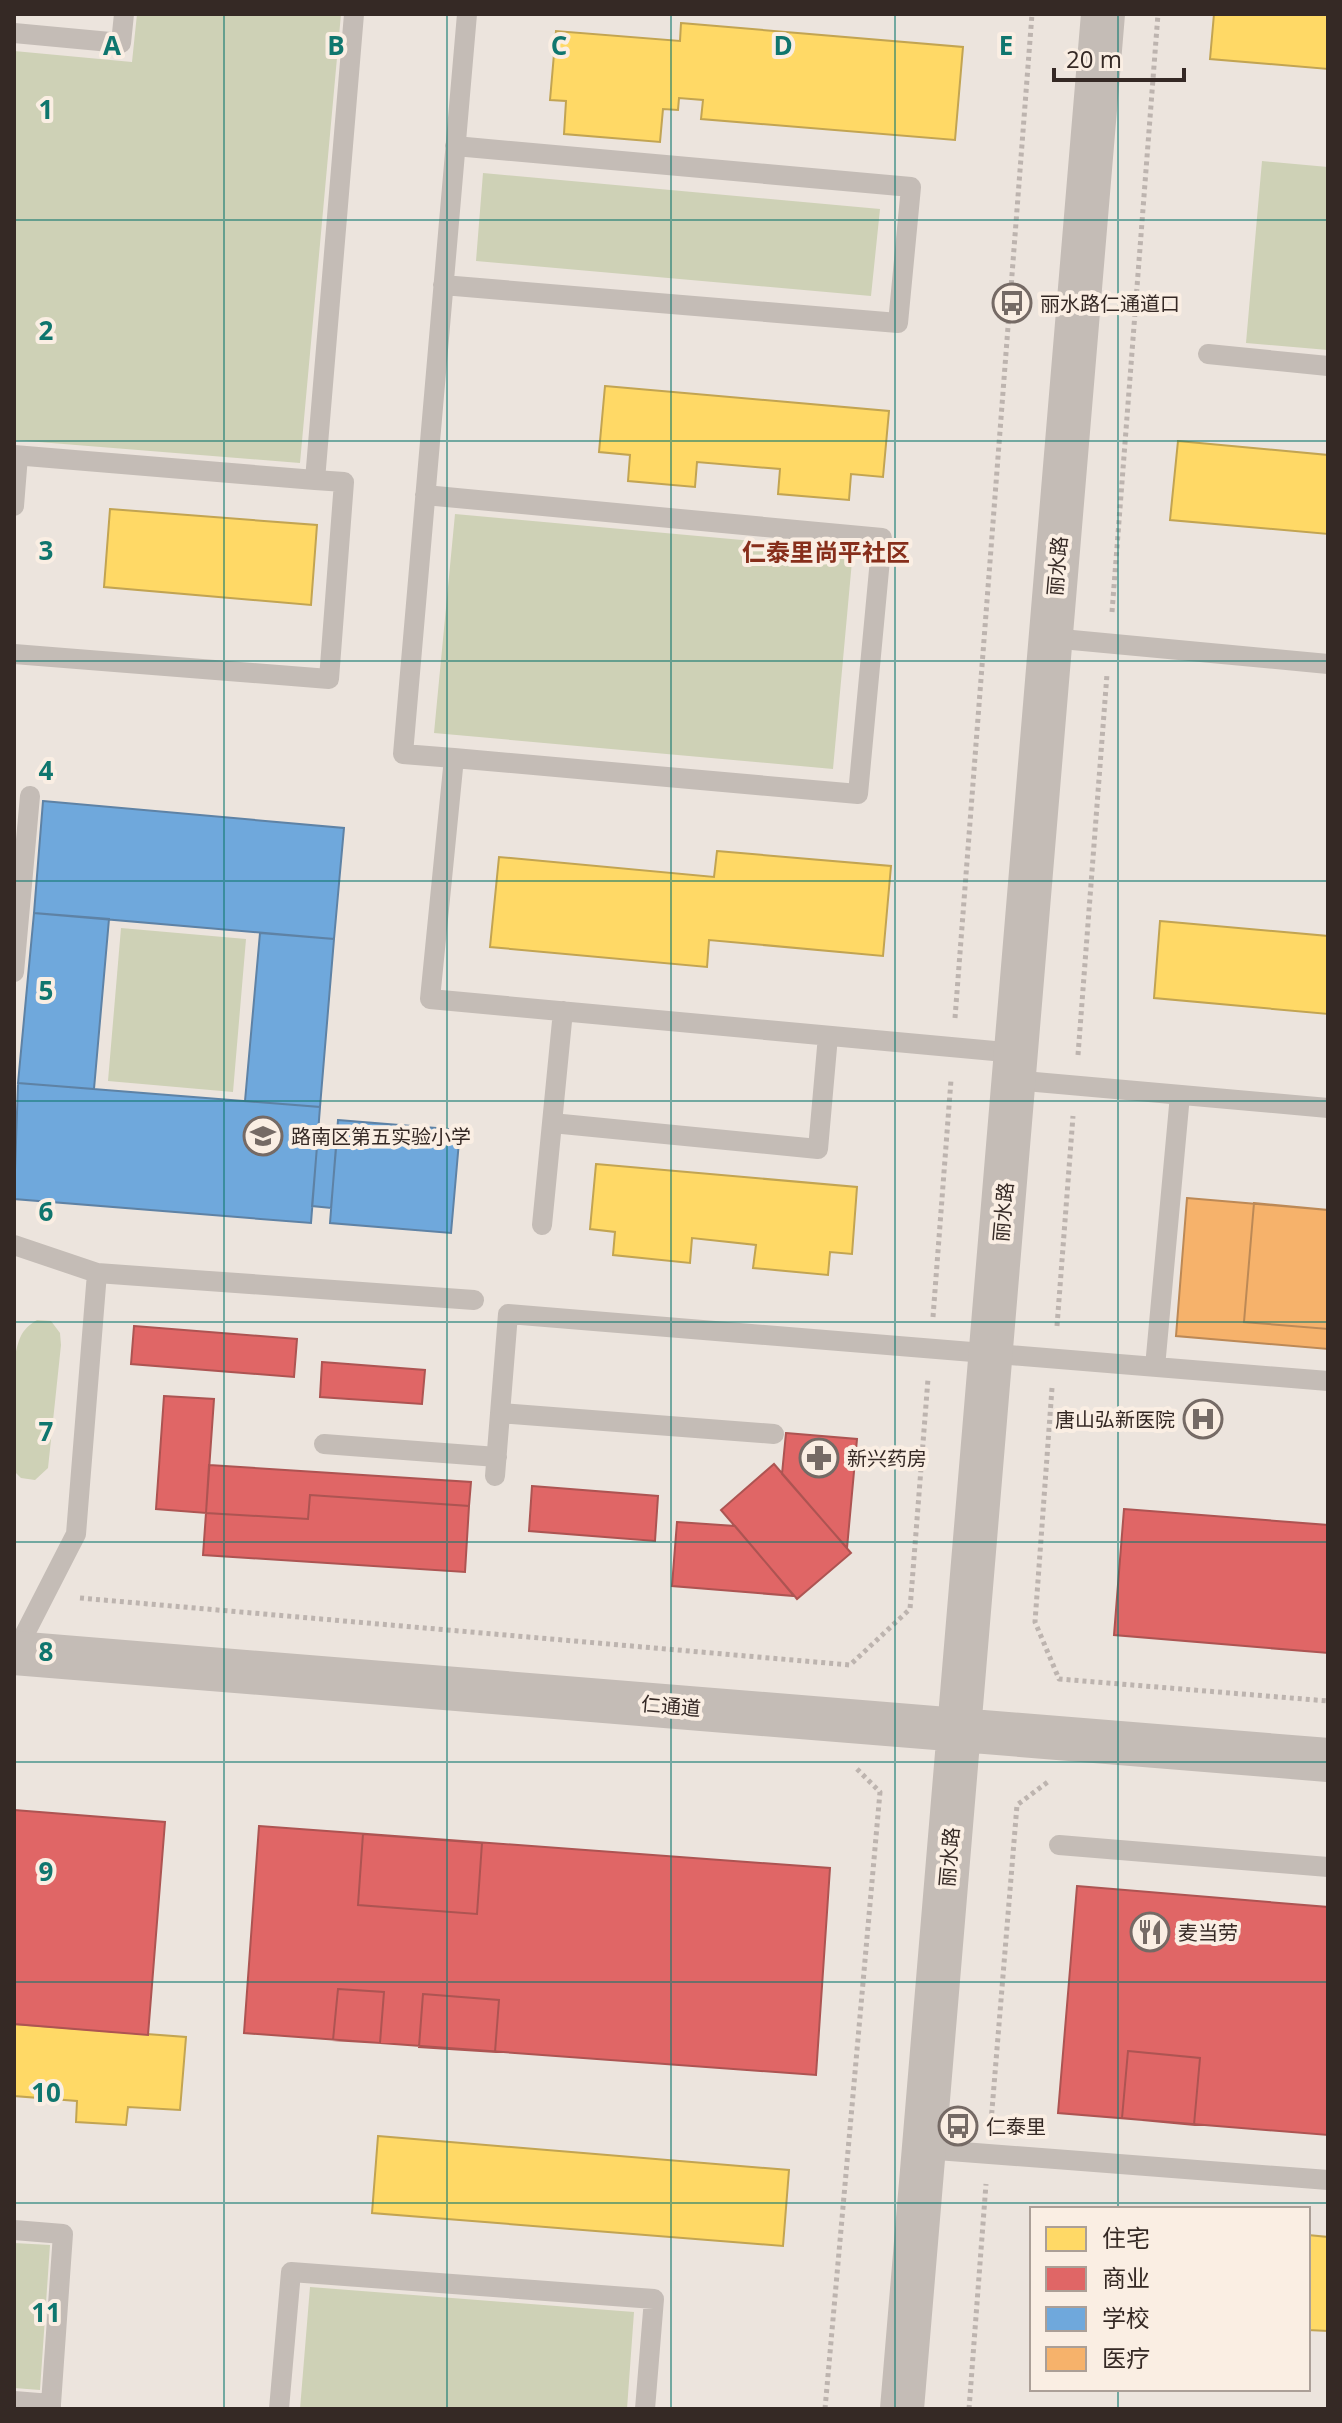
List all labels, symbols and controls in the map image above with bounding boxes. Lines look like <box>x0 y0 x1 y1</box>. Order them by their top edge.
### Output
text: A <box>103 27 121 63</box>
text: B <box>327 27 345 63</box>
text: C <box>551 27 567 63</box>
text: D <box>773 27 793 63</box>
text: E <box>999 27 1013 63</box>
scale bar <box>1054 32 1184 82</box>
text: 20 m <box>1066 42 1122 75</box>
text: 1 <box>39 91 53 127</box>
bus stop icon: 丽水路仁通道口 <box>991 282 1033 324</box>
place label: 丽水路仁通道口 <box>1040 290 1180 317</box>
text: 2 <box>39 312 54 348</box>
text: 3 <box>39 532 53 568</box>
district label: 仁泰里尚平社区 <box>742 535 910 568</box>
street label: 丽水路 <box>1041 535 1073 597</box>
text: 4 <box>39 752 54 788</box>
text: 5 <box>39 972 53 1008</box>
school or university icon: 路南区第五实验小学 <box>242 1115 284 1157</box>
place label: 路南区第五实验小学 <box>291 1123 471 1150</box>
street label: 丽水路 <box>987 1181 1019 1243</box>
text: 6 <box>39 1193 54 1229</box>
hospital icon: 唐山弘新医院 <box>1182 1398 1224 1440</box>
place label: 唐山弘新医院 <box>1055 1406 1175 1433</box>
text: 7 <box>39 1413 54 1449</box>
pharmacy icon: 新兴药房 <box>798 1437 840 1479</box>
place label: 新兴药房 <box>847 1445 927 1472</box>
text: 8 <box>39 1633 53 1669</box>
street label: 仁通道 <box>640 1690 702 1722</box>
street label: 丽水路 <box>933 1826 965 1888</box>
text: 9 <box>39 1853 53 1889</box>
restaurant icon: 麦当劳 <box>1129 1911 1171 1953</box>
place label: 麦当劳 <box>1178 1919 1238 1946</box>
text: 10 <box>31 2074 61 2110</box>
bus stop icon: 仁泰里 <box>937 2105 979 2147</box>
place label: 仁泰里 <box>986 2113 1046 2140</box>
legend <box>1030 2207 1310 2391</box>
text: 住宅 <box>1102 2221 1150 2254</box>
text: 商业 <box>1102 2261 1150 2294</box>
text: 11 <box>31 2294 61 2330</box>
text: 学校 <box>1102 2301 1150 2334</box>
text: 医疗 <box>1102 2341 1150 2374</box>

